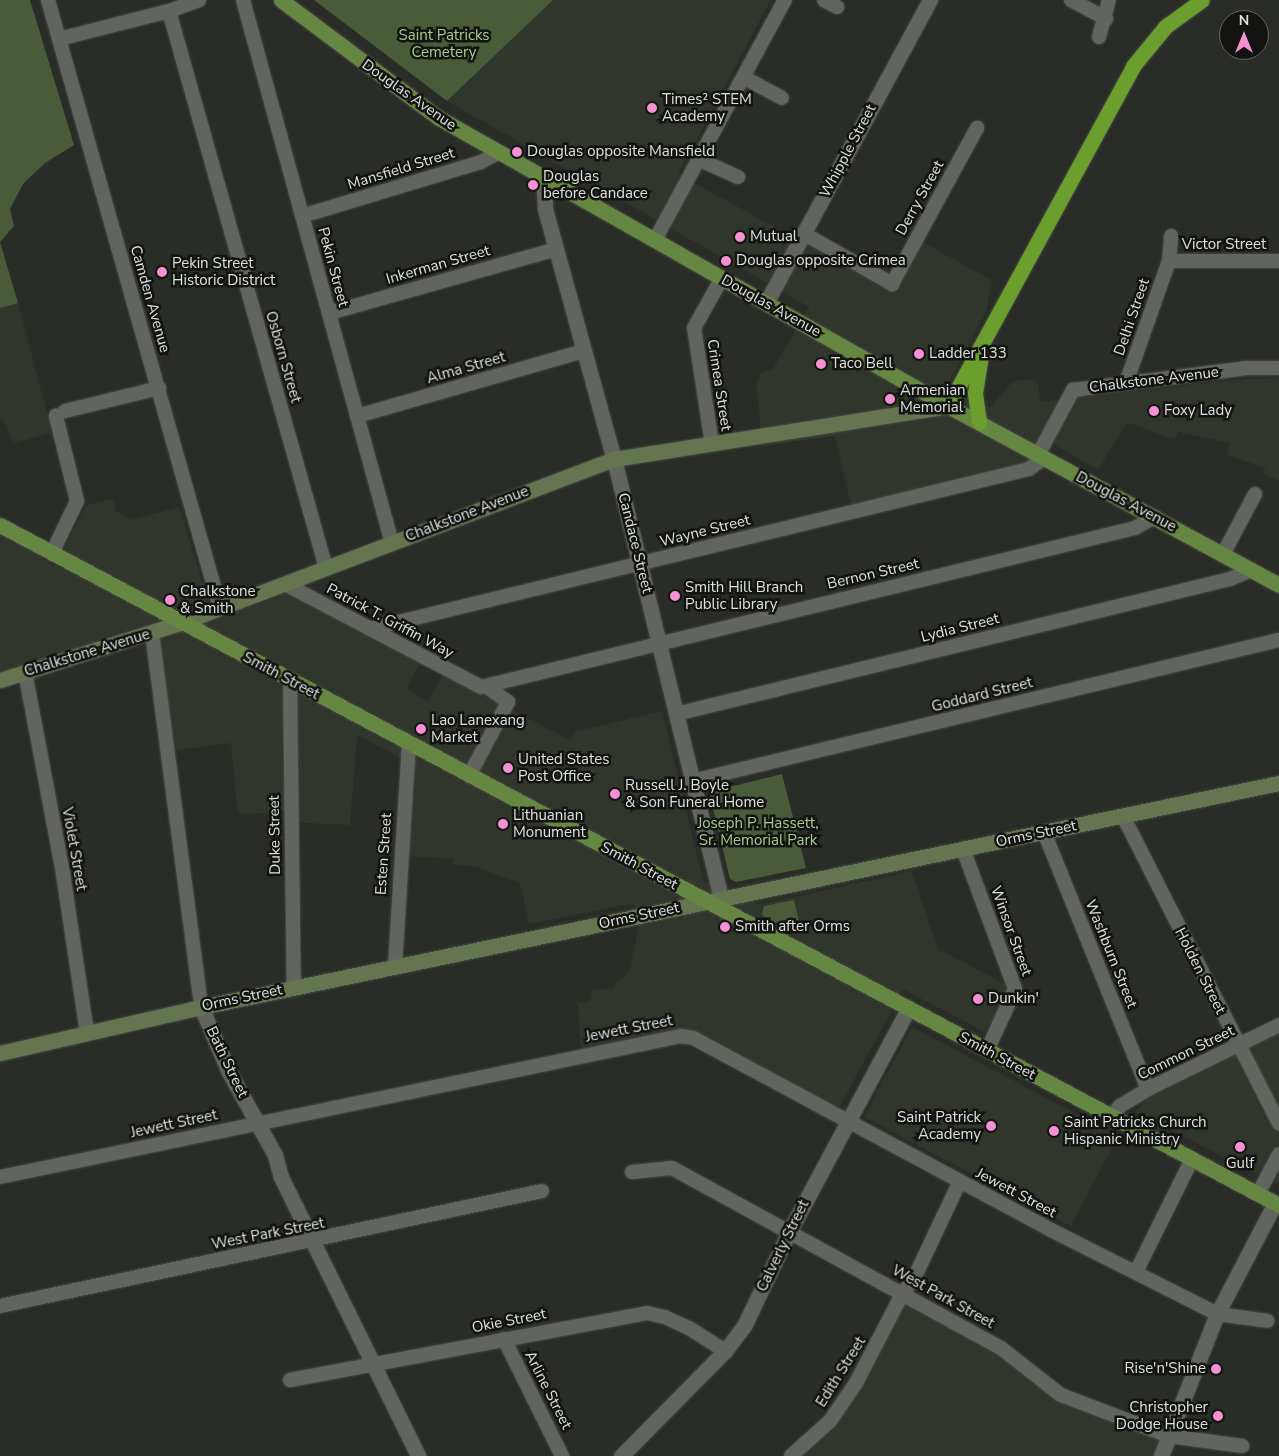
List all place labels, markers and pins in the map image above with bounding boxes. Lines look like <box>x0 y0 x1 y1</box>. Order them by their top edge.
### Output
place label: Times² STEM Academy <box>662 90 752 125</box>
marker: Times² STEM Academy <box>646 102 658 114</box>
place label: Douglas opposite Mansfield <box>527 143 715 161</box>
marker: Douglas opposite Mansfield <box>511 146 523 158</box>
place label: Douglas before Candace <box>543 167 648 202</box>
marker: Douglas before Candace <box>527 179 539 191</box>
place label: Mutual <box>750 228 797 246</box>
marker: Mutual <box>734 231 746 243</box>
place label: Douglas opposite Crimea <box>736 252 906 270</box>
place label: Pekin Street Historic District <box>172 254 275 289</box>
marker: Douglas opposite Crimea <box>720 255 732 267</box>
marker: Pekin Street Historic District <box>156 266 168 278</box>
place label: Ladder 133 <box>929 345 1007 363</box>
marker: Ladder 133 <box>913 348 925 360</box>
place label: Taco Bell <box>831 355 893 373</box>
marker: Taco Bell <box>815 358 827 370</box>
place label: Armenian Memorial <box>900 381 966 416</box>
marker: Armenian Memorial <box>884 393 896 405</box>
place label: Foxy Lady <box>1164 402 1232 420</box>
marker: Foxy Lady <box>1148 405 1160 417</box>
place label: Smith Hill Branch Public Library <box>685 578 803 613</box>
place label: Chalkstone & Smith <box>180 582 256 617</box>
marker: Smith Hill Branch Public Library <box>669 590 681 602</box>
marker: Chalkstone & Smith <box>164 594 176 606</box>
place label: Lao Lanexang Market <box>431 711 525 746</box>
marker: Lao Lanexang Market <box>415 723 427 735</box>
place label: United States Post Office <box>518 750 609 785</box>
marker: United States Post Office <box>502 762 514 774</box>
place label: Russell J. Boyle & Son Funeral Home <box>625 776 764 811</box>
marker: Russell J. Boyle & Son Funeral Home <box>609 788 621 800</box>
place label: Lithuanian Monument <box>513 806 586 841</box>
marker: Lithuanian Monument <box>497 818 509 830</box>
place label: Smith after Orms <box>735 918 850 936</box>
marker: Smith after Orms <box>719 921 731 933</box>
place label: Dunkin' <box>988 990 1039 1008</box>
marker: Dunkin' <box>972 993 984 1005</box>
place label: Saint Patrick Academy <box>897 1108 981 1143</box>
place label: Saint Patricks Church Hispanic Ministry <box>1064 1113 1207 1148</box>
marker: Saint Patrick Academy <box>985 1120 997 1132</box>
marker: Saint Patricks Church Hispanic Ministry <box>1048 1125 1060 1137</box>
marker: Gulf <box>1234 1141 1246 1153</box>
place label: Gulf <box>1226 1155 1254 1173</box>
place label: Rise'n'Shine <box>1124 1360 1206 1378</box>
marker: Rise'n'Shine <box>1210 1363 1222 1375</box>
place label: Christopher Dodge House <box>1116 1398 1208 1433</box>
marker: Christopher Dodge House <box>1212 1410 1224 1422</box>

